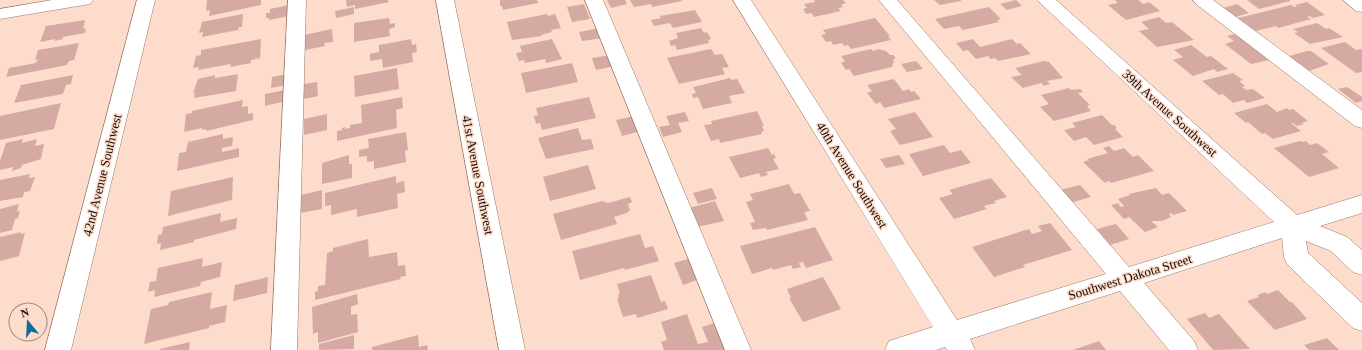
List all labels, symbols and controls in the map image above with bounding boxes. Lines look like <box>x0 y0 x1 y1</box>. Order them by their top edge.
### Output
street label: 39th Avenue Southwest <box>1119 66 1221 160</box>
street label: 42nd Avenue Southwest <box>80 112 125 238</box>
street label: 41st Avenue Southwest <box>459 114 497 236</box>
street label: 40th Avenue Southwest <box>813 119 891 231</box>
street label: Southwest Dakota Street <box>1066 251 1194 303</box>
north arrow <box>8 302 48 342</box>
text: N <box>19 306 31 319</box>

